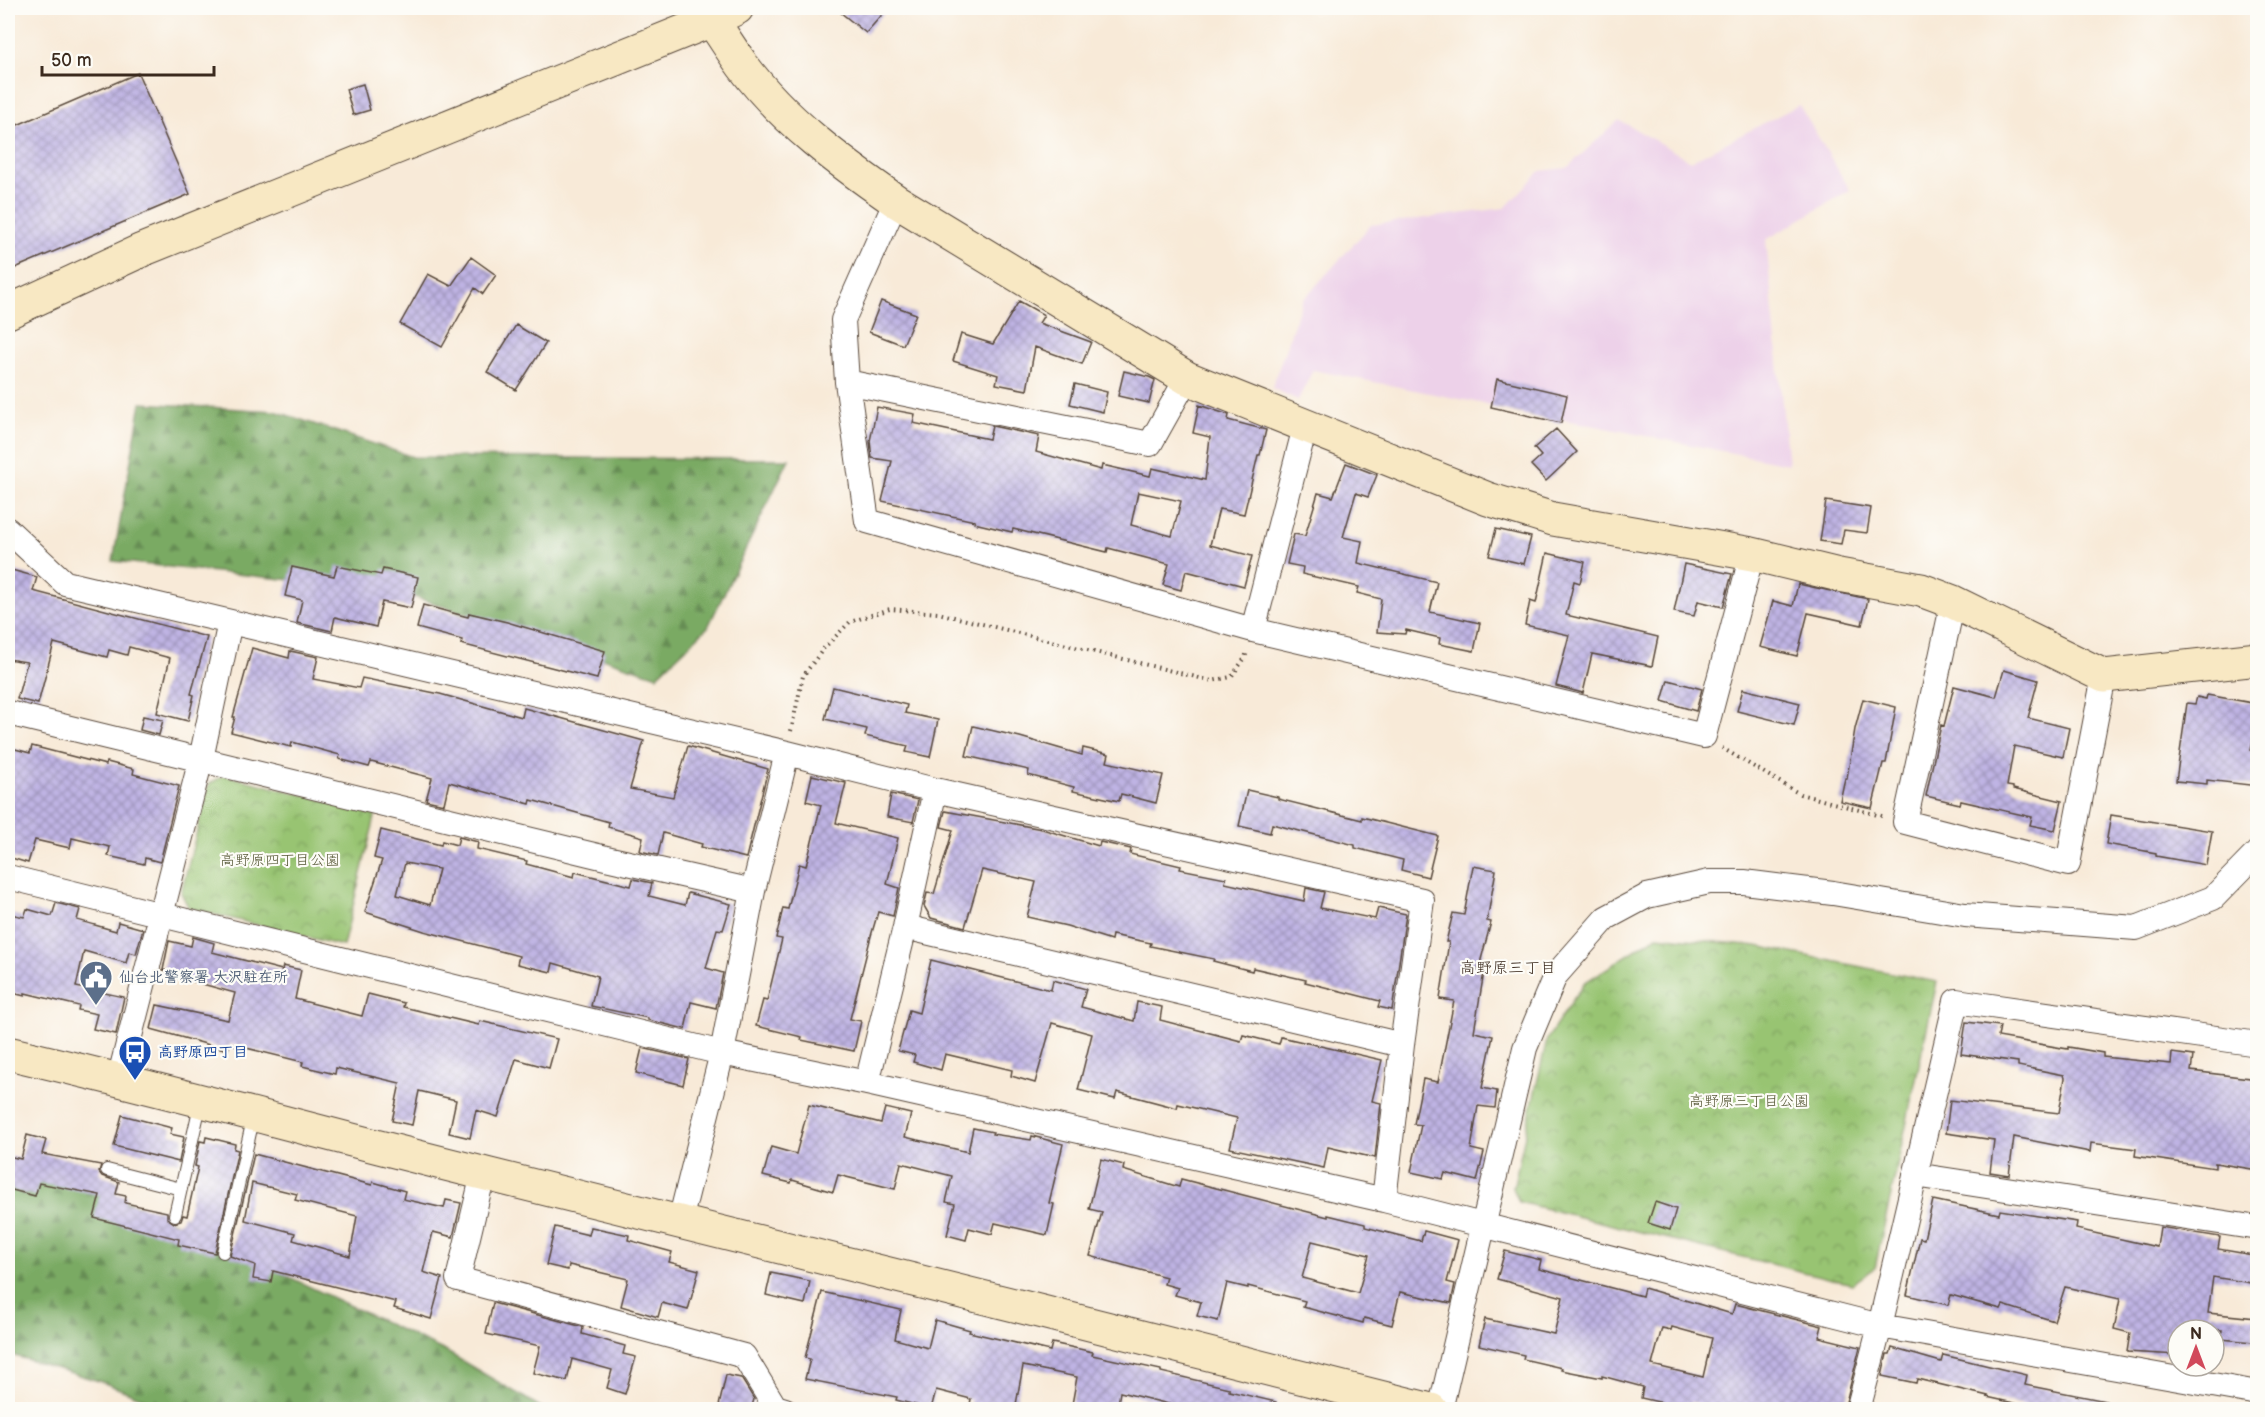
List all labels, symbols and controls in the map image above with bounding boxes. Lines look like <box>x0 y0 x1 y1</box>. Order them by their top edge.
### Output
scale bar <box>42 39 214 77</box>
text: 50 m <box>51 50 92 71</box>
park label: 高野原四丁目公園 <box>220 851 340 870</box>
public building icon: 仙台北警察署 大沢駐在所 <box>78 959 114 1006</box>
district label: 高野原三丁目 <box>1460 959 1556 978</box>
place label: 仙台北警察署 大沢駐在所 <box>119 968 288 987</box>
bus stop icon: 高野原四丁目 <box>117 1034 153 1081</box>
place label: 高野原四丁目 <box>158 1043 248 1062</box>
park label: 高野原三丁目公園 <box>1689 1092 1809 1111</box>
north arrow <box>2166 1318 2226 1378</box>
text: N <box>2190 1325 2202 1344</box>

